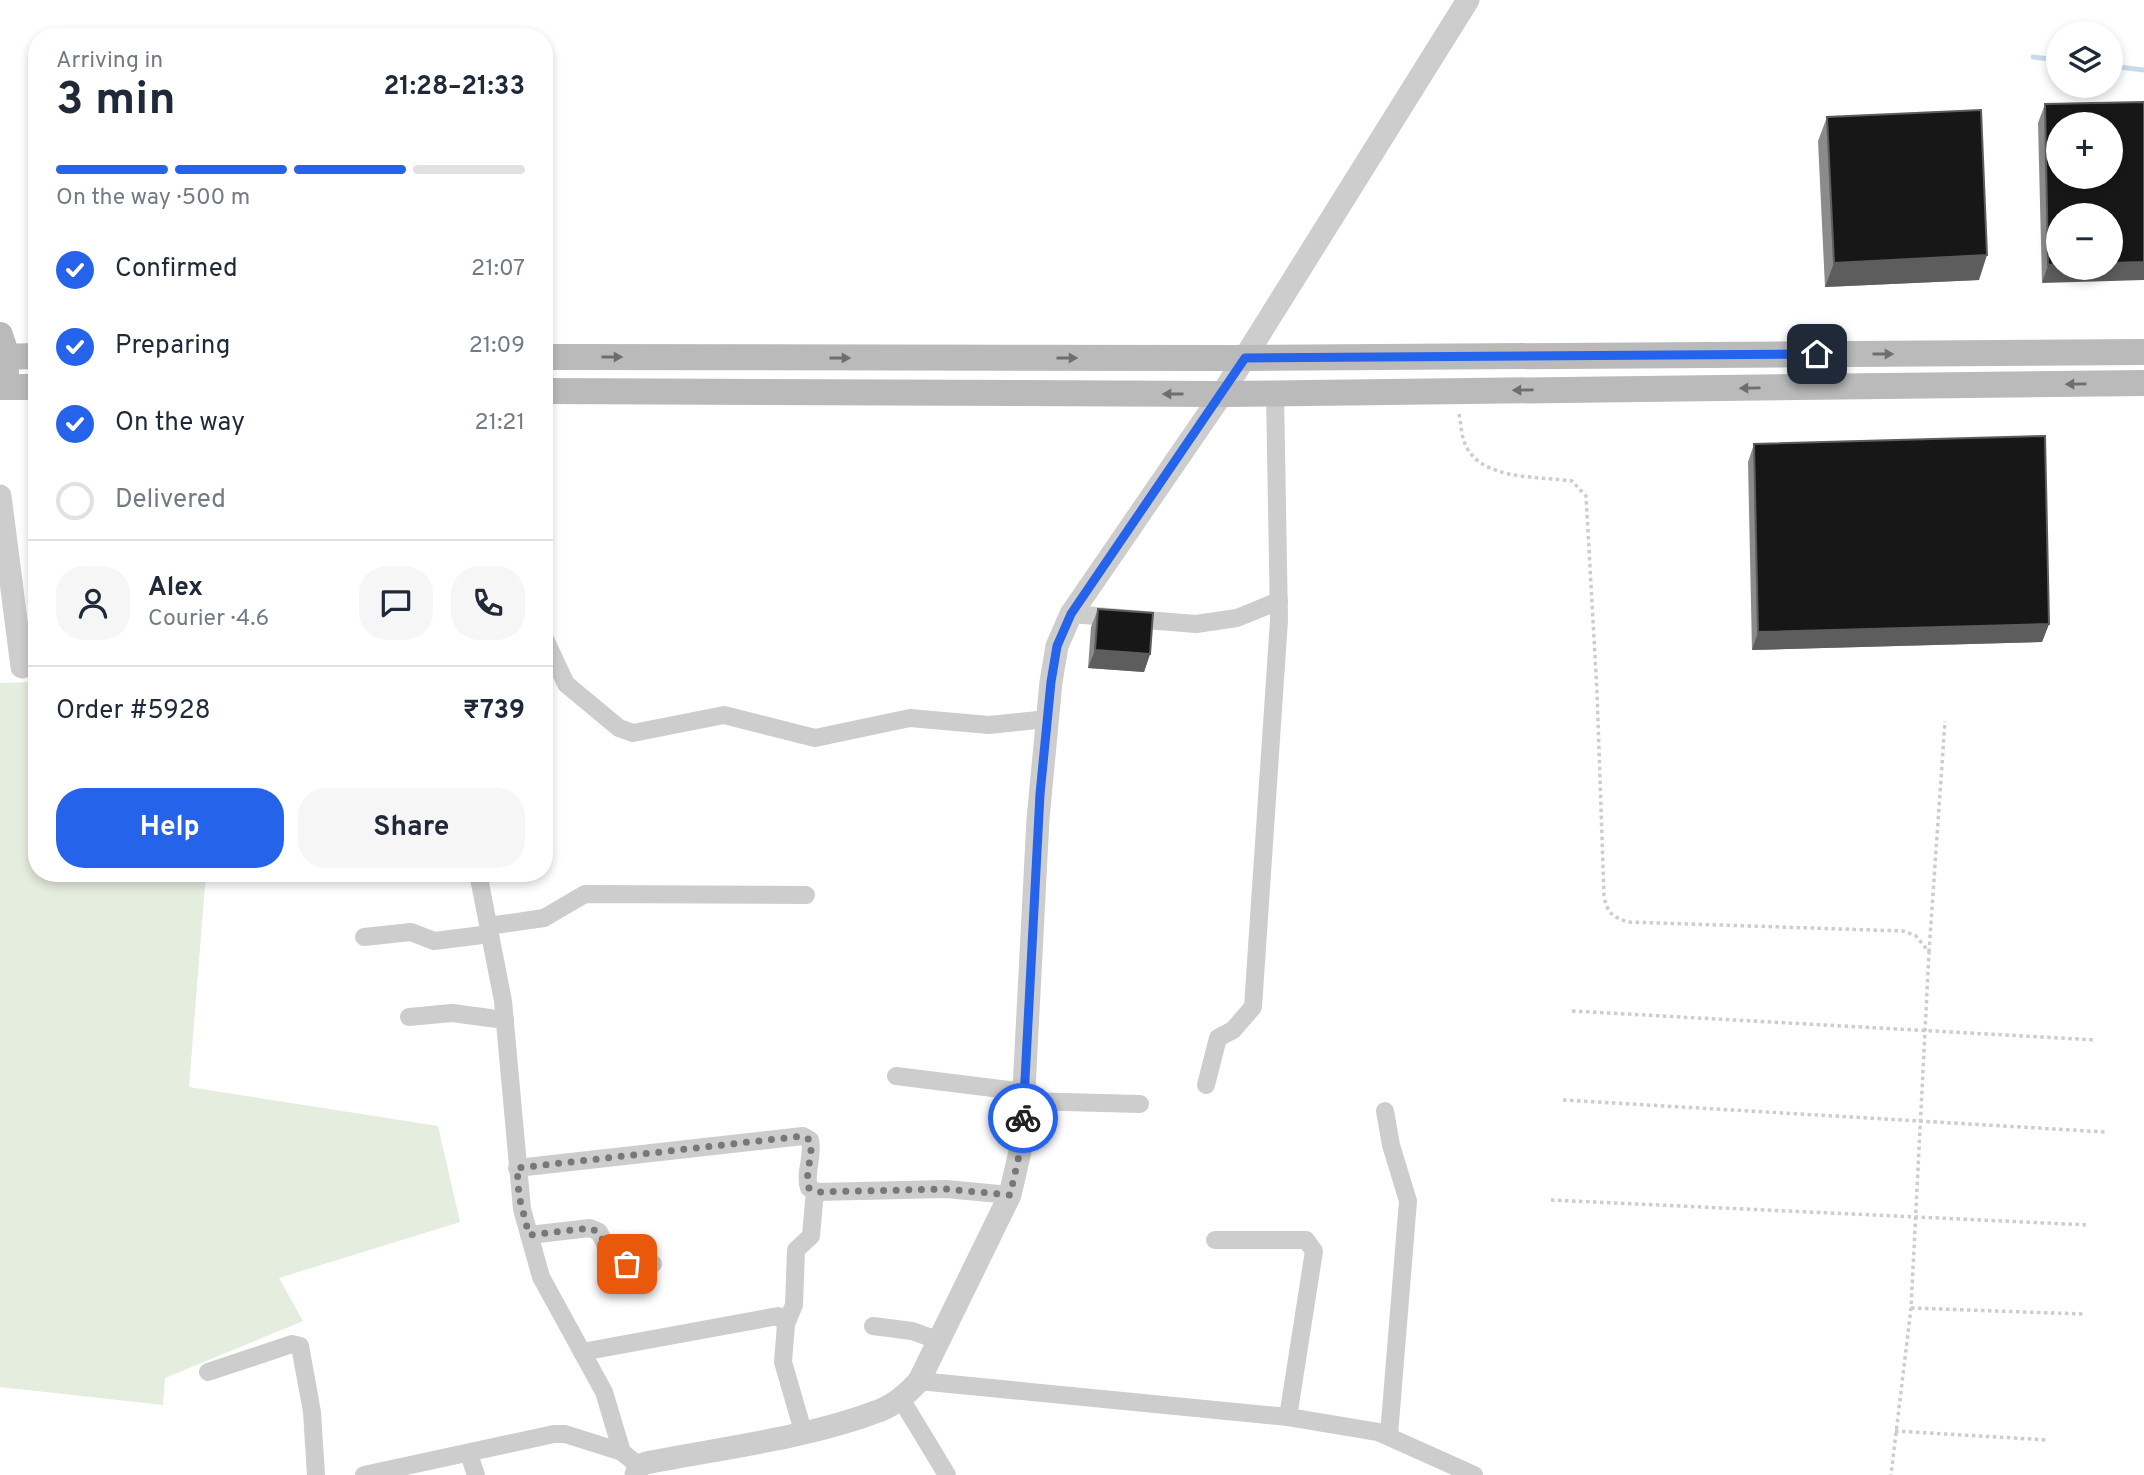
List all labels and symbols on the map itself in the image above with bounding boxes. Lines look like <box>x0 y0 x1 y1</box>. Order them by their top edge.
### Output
pin <box>1787 324 1847 384</box>
one-way arrow <box>1872 348 1894 359</box>
one-way arrow <box>602 351 624 363</box>
one-way arrow <box>829 352 851 364</box>
one-way arrow <box>1057 352 1079 364</box>
one-way arrow <box>2065 378 2087 390</box>
one-way arrow <box>1739 382 1761 393</box>
one-way arrow <box>1512 385 1534 396</box>
one-way arrow <box>1162 388 1184 400</box>
courier <box>988 1083 1058 1153</box>
pin <box>597 1234 657 1294</box>

